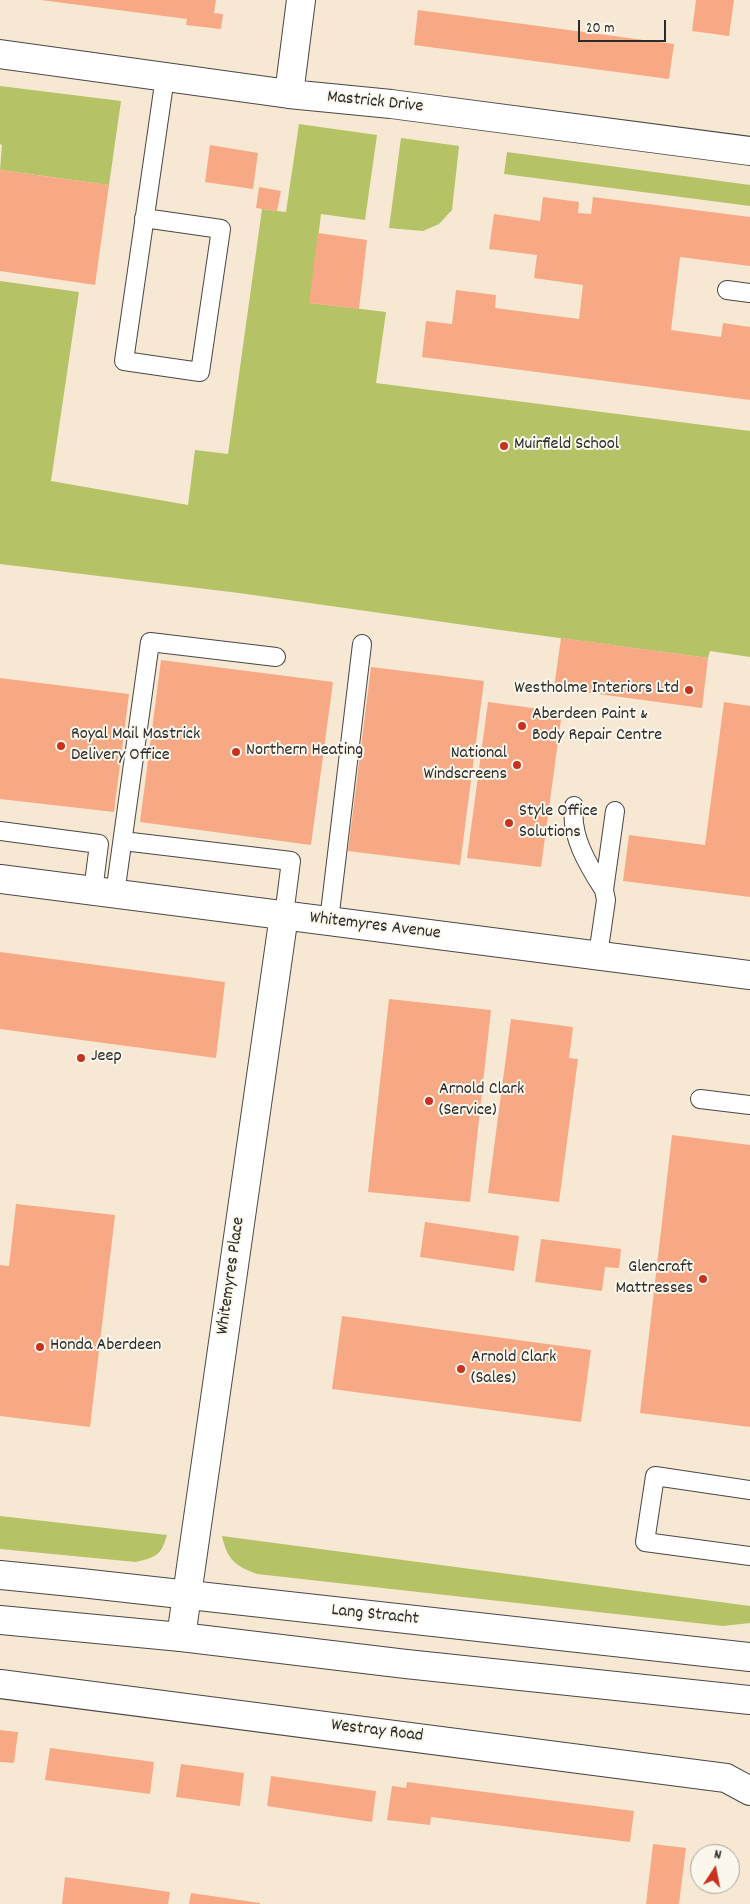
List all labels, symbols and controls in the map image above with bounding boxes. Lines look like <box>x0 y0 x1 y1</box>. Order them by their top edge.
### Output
scale bar <box>580 10 668 42</box>
text: 20 m <box>586 18 614 40</box>
street label: Mastrick Drive <box>326 87 424 119</box>
place label: Muirfield School <box>514 435 619 457</box>
marker: Muirfield School <box>498 440 510 452</box>
place label: Westholme Interiors Ltd <box>514 679 679 701</box>
marker: Westholme Interiors Ltd <box>683 684 695 696</box>
place label: Aberdeen Paint & Body Repair Centre <box>532 705 662 748</box>
marker: Aberdeen Paint & Body Repair Centre <box>516 720 528 732</box>
place label: Royal Mail Mastrick Delivery Office <box>71 725 200 768</box>
marker: Royal Mail Mastrick Delivery Office <box>55 740 67 752</box>
place label: Northern Heating <box>246 741 363 763</box>
place label: National Windscreens <box>423 744 507 786</box>
marker: Northern Heating <box>230 746 242 758</box>
marker: National Windscreens <box>511 759 523 771</box>
place label: Style Office Solutions <box>519 802 598 844</box>
marker: Style Office Solutions <box>503 817 515 829</box>
street label: Whitemyres Avenue <box>308 908 442 946</box>
place label: Jeep <box>91 1047 122 1069</box>
marker: Jeep <box>75 1052 87 1064</box>
place label: Arnold Clark (Service) <box>439 1080 524 1122</box>
marker: Arnold Clark (Service) <box>423 1095 435 1107</box>
street label: Whitemyres Place <box>213 1216 251 1336</box>
place label: Glencraft Mattresses <box>615 1258 693 1300</box>
marker: Glencraft Mattresses <box>697 1273 709 1285</box>
place label: Honda Aberdeen <box>50 1336 161 1358</box>
marker: Honda Aberdeen <box>34 1341 46 1353</box>
place label: Arnold Clark (Sales) <box>471 1348 556 1390</box>
marker: Arnold Clark (Sales) <box>455 1363 467 1375</box>
street label: Lang Stracht <box>330 1601 420 1631</box>
street label: Westray Road <box>330 1716 424 1748</box>
north arrow <box>690 1844 740 1894</box>
text: N <box>712 1845 723 1866</box>

